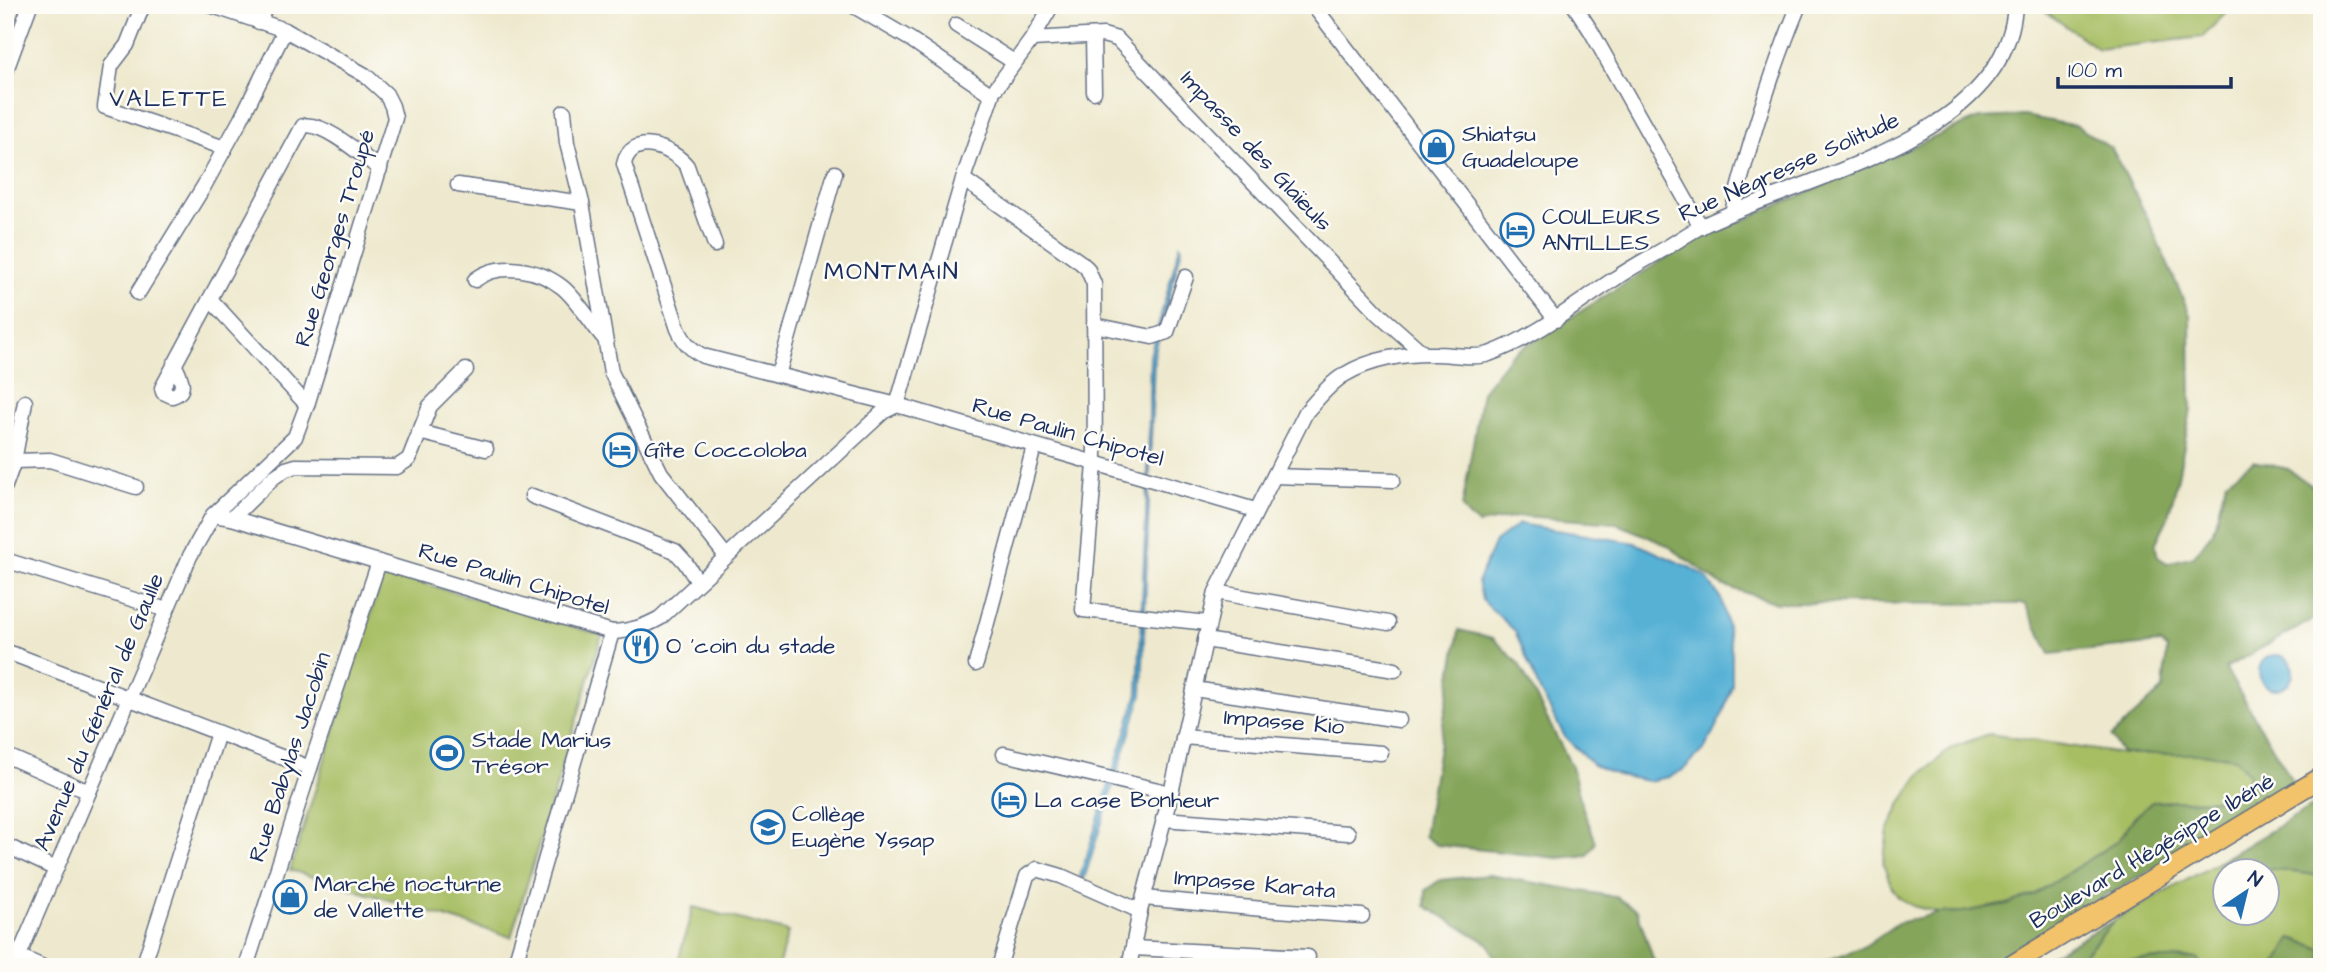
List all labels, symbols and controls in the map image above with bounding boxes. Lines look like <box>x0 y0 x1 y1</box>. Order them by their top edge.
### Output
scale bar <box>2058 46 2231 90</box>
text: 100 m <box>2068 56 2123 85</box>
street label: Impasse des Glaïeuls <box>1173 63 1339 239</box>
district label: VALETTE <box>109 82 229 116</box>
street label: Rue Négresse Solitude <box>1674 104 1905 231</box>
place label: Shiatsu Guadeloupe <box>1462 118 1579 176</box>
street label: Rue Georges Troupé <box>287 125 384 351</box>
shop icon: Shiatsu Guadeloupe <box>1418 128 1456 166</box>
place label: COULEURS ANTILLES <box>1542 201 1660 259</box>
hotel icon: COULEURS ANTILLES <box>1498 211 1536 249</box>
district label: MONTMAIN <box>824 255 960 289</box>
street label: Rue Paulin Chipotel <box>968 389 1168 475</box>
hotel icon: Gîte Coccoloba <box>601 431 639 469</box>
place label: Gîte Coccoloba <box>644 434 807 466</box>
street label: Rue Paulin Chipotel <box>415 535 613 623</box>
street label: Avenue du Général de Gaulle <box>26 568 172 856</box>
restaurant icon: O 'coin du stade <box>622 627 660 665</box>
place label: O 'coin du stade <box>666 630 836 662</box>
street label: Rue Babylas Jacobin <box>241 648 340 866</box>
street label: Impasse Kio <box>1222 701 1346 743</box>
place label: Stade Marius Trésor <box>472 724 611 782</box>
sports icon: Stade Marius Trésor <box>428 734 466 772</box>
street label: Boulevard Hégésippe Ibéné <box>2024 765 2281 938</box>
hotel icon: La case Bonheur <box>990 781 1028 819</box>
place label: La case Bonheur <box>1034 784 1220 816</box>
place label: Collège Eugène Yssap <box>792 798 935 857</box>
school or university icon: Collège Eugène Yssap <box>749 808 787 846</box>
north arrow <box>2212 856 2282 926</box>
street label: Impasse Karata <box>1173 861 1337 907</box>
text: N <box>2242 865 2268 894</box>
place label: Marché nocturne de Vallette <box>314 868 502 926</box>
shop icon: Marché nocturne de Vallette <box>271 878 309 916</box>

